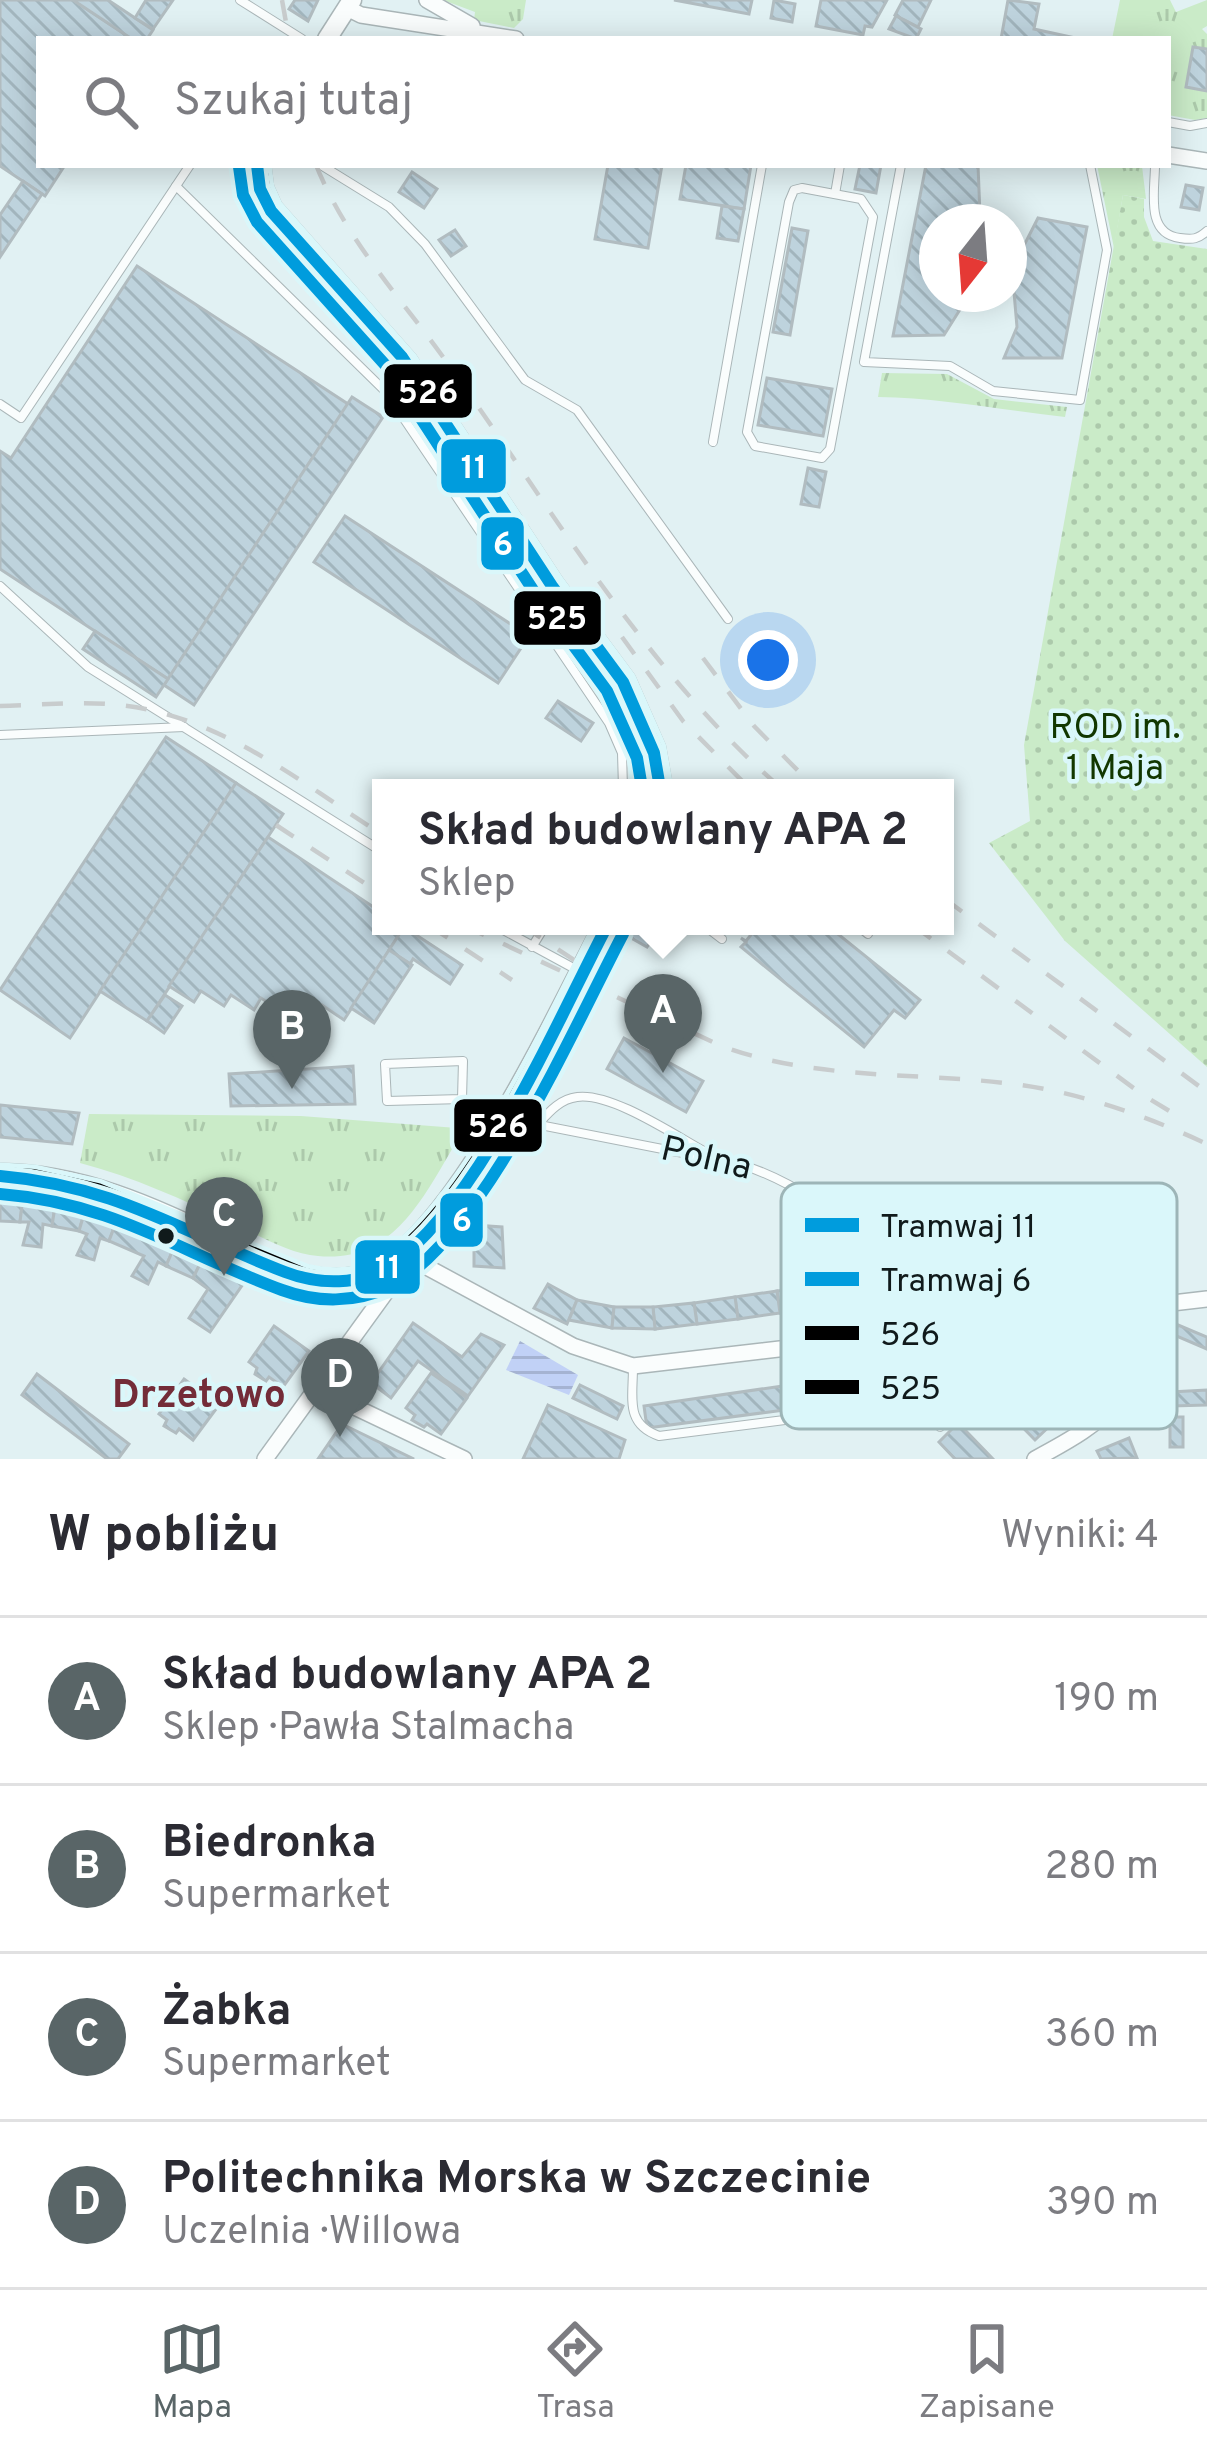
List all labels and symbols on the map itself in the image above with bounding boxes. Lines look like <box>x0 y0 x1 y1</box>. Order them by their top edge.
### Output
north arrow <box>919 204 1027 312</box>
line badge: 526 <box>382 362 474 420</box>
text: 526 <box>398 374 458 416</box>
line badge: 11 <box>439 437 508 495</box>
text: 11 <box>461 449 487 491</box>
line badge: 6 <box>479 515 526 572</box>
text: 6 <box>493 526 513 568</box>
line badge: 525 <box>512 589 603 647</box>
text: 525 <box>527 600 587 642</box>
your location <box>738 630 798 690</box>
park label: ROD im. 1 Maja <box>1049 706 1181 793</box>
pin: A <box>624 974 702 1073</box>
pin: B <box>253 990 331 1089</box>
line badge: 526 <box>452 1097 544 1154</box>
text: 526 <box>468 1108 528 1150</box>
street label: Polna <box>656 1127 756 1193</box>
pin: C <box>185 1177 263 1276</box>
legend <box>781 1183 1177 1429</box>
line badge: 6 <box>438 1191 485 1249</box>
text: 6 <box>452 1202 472 1244</box>
text: Tramwaj 11 <box>880 1208 1036 1250</box>
unlabelled marker <box>155 1225 177 1247</box>
line badge: 11 <box>353 1238 422 1296</box>
text: 11 <box>375 1249 401 1291</box>
text: Tramwaj 6 <box>880 1262 1031 1304</box>
text: 526 <box>880 1316 940 1358</box>
pin: D <box>301 1338 379 1437</box>
text: 525 <box>880 1370 941 1412</box>
district label: Drzetowo <box>112 1373 286 1422</box>

